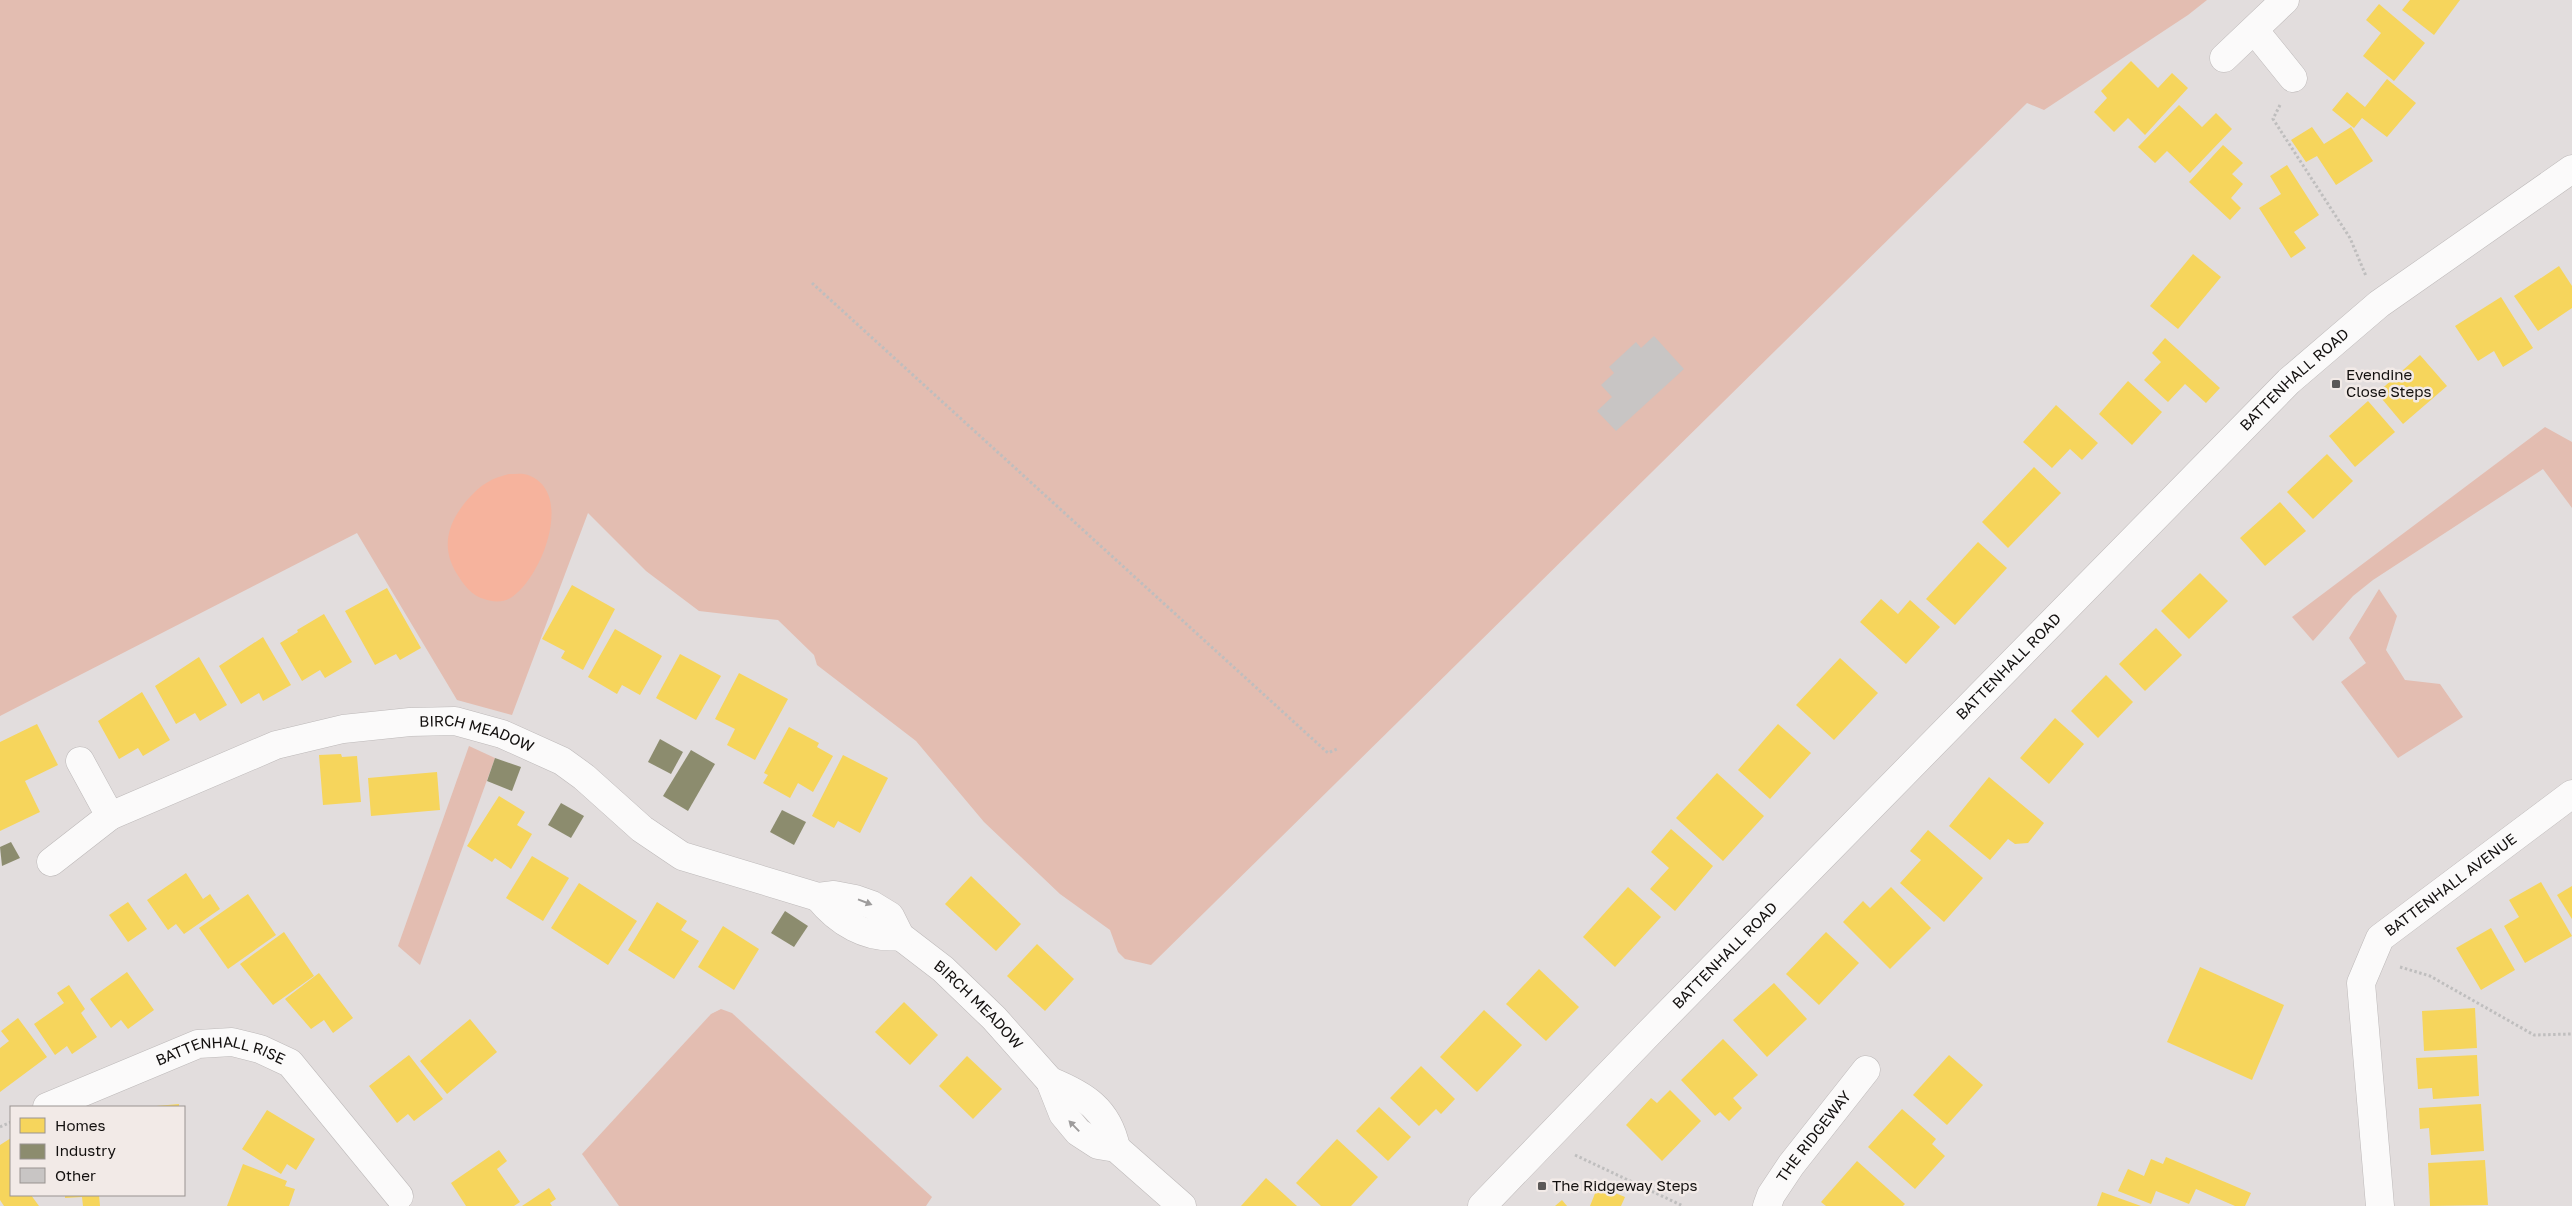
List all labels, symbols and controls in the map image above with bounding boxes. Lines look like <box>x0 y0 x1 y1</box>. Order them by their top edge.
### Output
street label: BATTENHALL ROAD <box>2235 324 2352 434</box>
place label: Evendine Close Steps <box>2346 365 2431 400</box>
marker: Evendine Close Steps <box>2330 378 2342 390</box>
street label: BATTENHALL ROAD <box>1952 609 2064 723</box>
street label: BIRCH MEADOW <box>419 711 537 755</box>
street label: BATTENHALL AVENUE <box>2381 829 2520 939</box>
street label: BATTENHALL ROAD <box>1668 898 1781 1012</box>
one-way arrow <box>858 899 872 907</box>
street label: BIRCH MEADOW <box>931 956 1027 1052</box>
text: BATTENHALL RISE <box>153 1032 288 1069</box>
street label: BATTENHALL RISE <box>153 1055 287 1073</box>
street label: THE RIDGEWAY <box>1772 1087 1854 1185</box>
legend <box>10 1106 185 1196</box>
text: Homes <box>55 1116 105 1134</box>
one-way arrow <box>1068 1121 1080 1133</box>
text: Industry <box>55 1141 116 1159</box>
text: Other <box>55 1166 96 1184</box>
place label: The Ridgeway Steps <box>1552 1176 1698 1194</box>
marker: The Ridgeway Steps <box>1536 1180 1548 1192</box>

